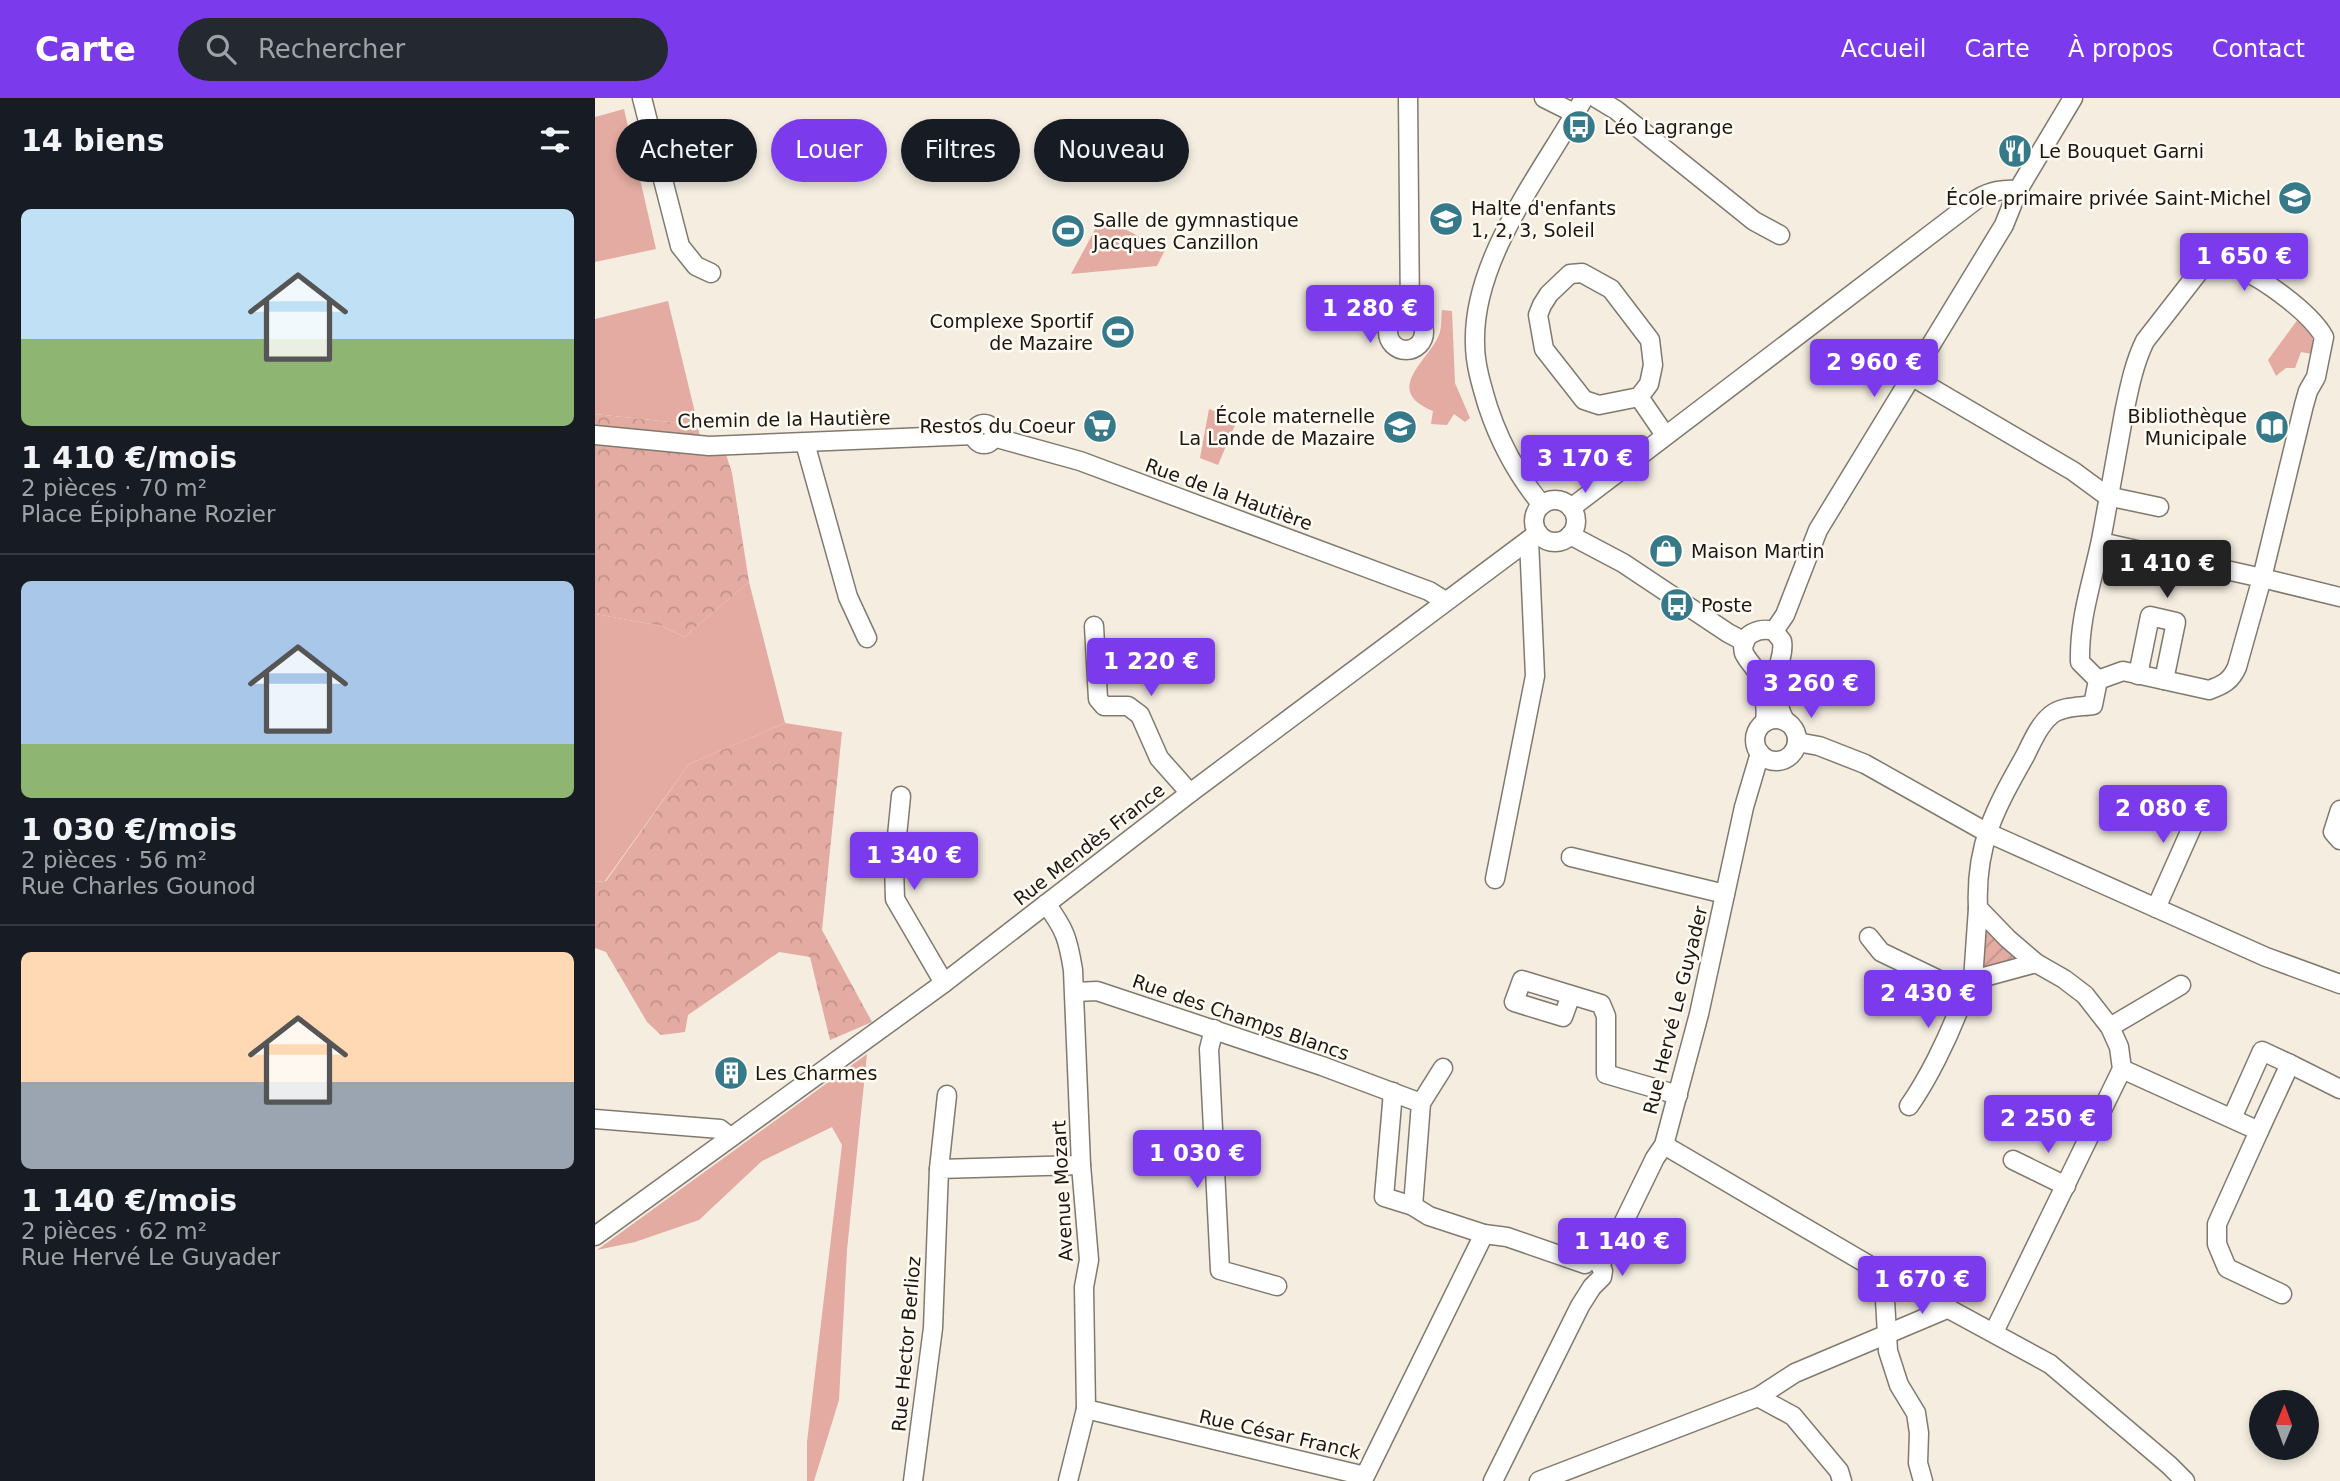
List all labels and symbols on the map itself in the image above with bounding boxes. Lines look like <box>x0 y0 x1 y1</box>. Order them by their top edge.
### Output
bus stop icon: Léo Lagrange <box>1560 108 1598 146</box>
place label: Léo Lagrange <box>1604 116 1733 138</box>
restaurant icon: Le Bouquet Garni <box>1996 132 2034 170</box>
place label: Le Bouquet Garni <box>2039 140 2204 162</box>
school or university icon: École primaire privée Saint-Michel <box>2276 179 2314 217</box>
place label: École primaire privée Saint-Michel <box>1946 187 2271 209</box>
place label: Halte d'enfants 1, 2, 3, Soleil <box>1471 197 1616 241</box>
school or university icon: Halte d'enfants 1, 2, 3, Soleil <box>1427 200 1465 238</box>
place label: Salle de gymnastique Jacques Canzillon <box>1092 209 1299 253</box>
sports icon: Salle de gymnastique Jacques Canzillon <box>1049 212 1087 250</box>
pin: 1 650 € <box>2179 234 2309 293</box>
pin: 1 280 € <box>1305 286 1435 345</box>
place label: Complexe Sportif de Mazaire <box>930 310 1094 354</box>
sports icon: Complexe Sportif de Mazaire <box>1099 313 1137 351</box>
pin: 2 960 € <box>1809 340 1939 399</box>
place label: École maternelle La Lande de Mazaire <box>1179 405 1375 449</box>
place label: Bibliothèque Municipale <box>2127 405 2247 449</box>
street label: Chemin de la Hautière <box>677 406 891 432</box>
supermarket icon: Restos du Coeur <box>1081 407 1119 445</box>
school or university icon: École maternelle La Lande de Mazaire <box>1381 408 1419 446</box>
library icon: Bibliothèque Municipale <box>2253 408 2291 446</box>
place label: Restos du Coeur <box>919 415 1075 437</box>
pin: 3 170 € <box>1520 436 1650 495</box>
street label: Rue de la Hautière <box>1142 454 1316 534</box>
shop icon: Maison Martin <box>1647 532 1685 570</box>
place label: Maison Martin <box>1691 540 1825 562</box>
pin: 1 410 € <box>2102 540 2232 600</box>
bus stop icon: Poste <box>1658 586 1696 624</box>
place label: Poste <box>1701 594 1752 616</box>
pin: 1 220 € <box>1086 638 1216 698</box>
pin: 3 260 € <box>1746 660 1876 720</box>
street label: Rue Mendès France <box>1009 778 1169 910</box>
pin: 2 080 € <box>2098 786 2228 845</box>
pin: 1 340 € <box>849 832 979 892</box>
street label: Rue Hervé Le Guyader <box>1638 903 1712 1117</box>
street label: Rue des Champs Blancs <box>1130 970 1352 1064</box>
pin: 2 430 € <box>1863 970 1993 1030</box>
building icon: Les Charmes <box>712 1054 750 1092</box>
place label: Les Charmes <box>755 1062 877 1084</box>
pin: 2 250 € <box>1983 1096 2113 1155</box>
street label: Avenue Mozart <box>1047 1120 1077 1262</box>
pin: 1 030 € <box>1132 1130 1262 1190</box>
pin: 1 140 € <box>1557 1218 1687 1278</box>
street label: Rue Hector Berlioz <box>887 1255 925 1433</box>
pin: 1 670 € <box>1857 1256 1987 1316</box>
north arrow <box>2249 1390 2319 1460</box>
street label: Rue César Franck <box>1197 1405 1363 1463</box>

